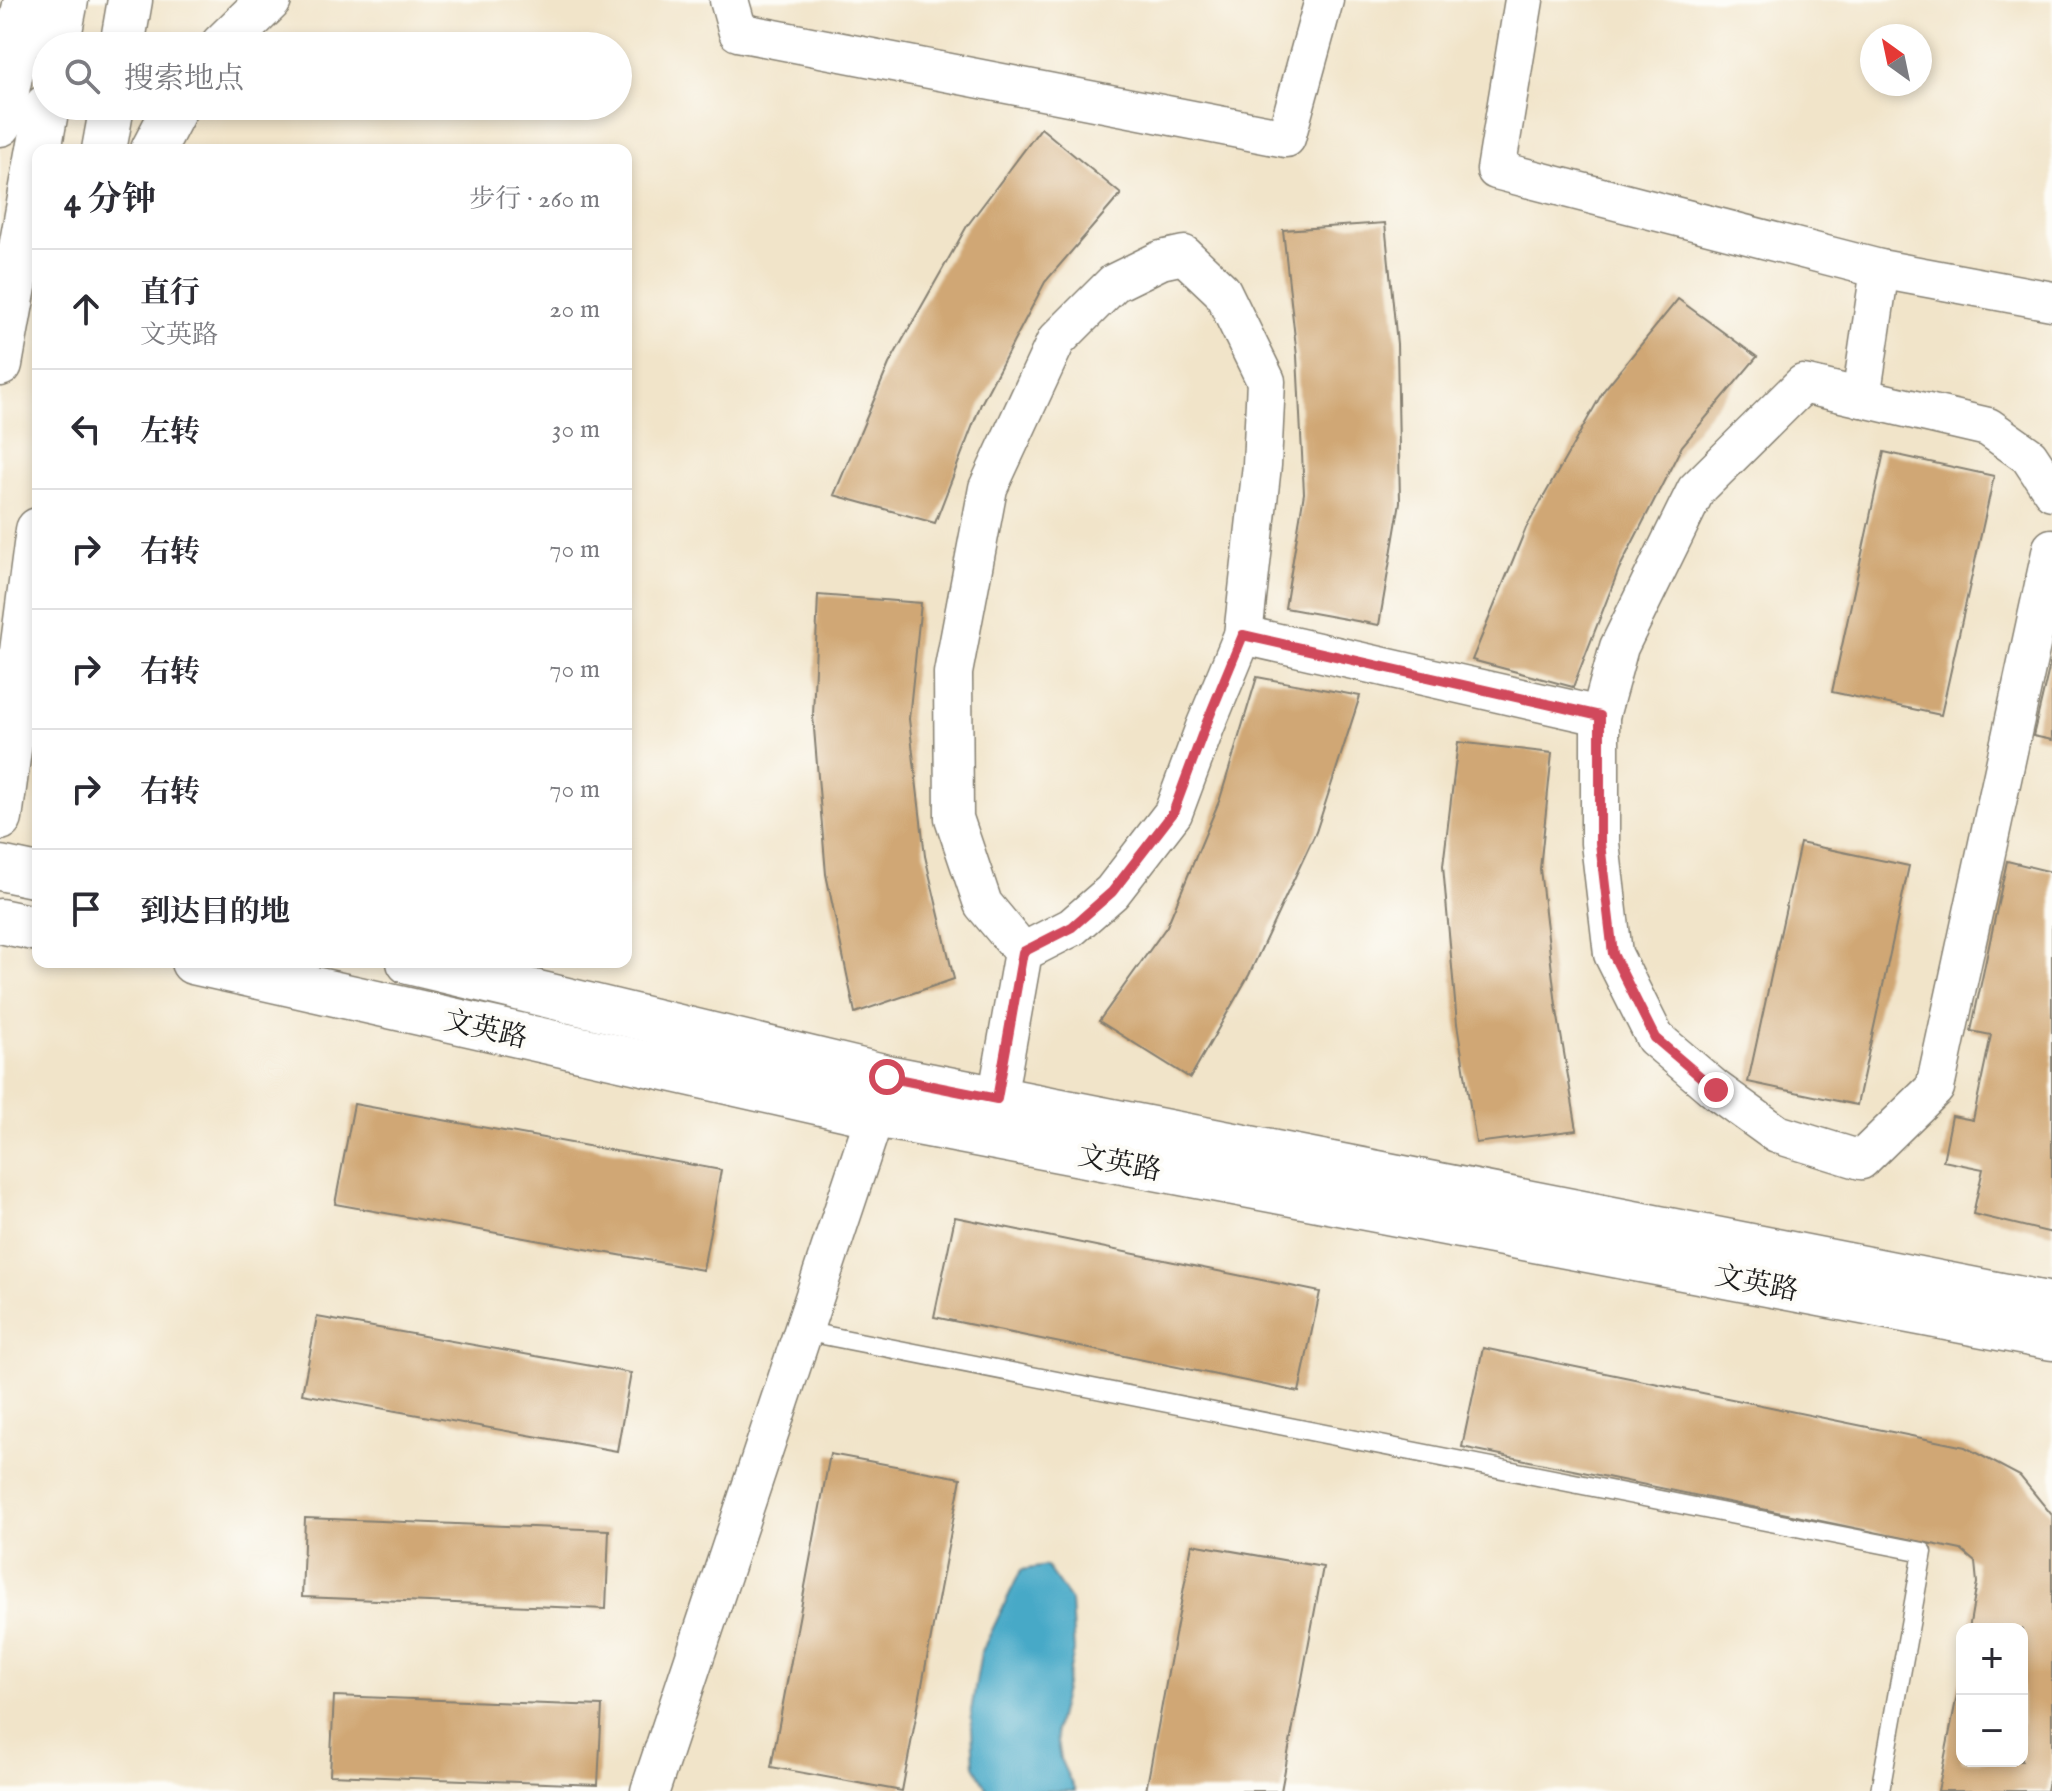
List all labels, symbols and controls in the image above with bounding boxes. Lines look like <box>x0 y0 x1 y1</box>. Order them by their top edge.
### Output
north arrow <box>1860 24 1932 96</box>
search box <box>32 32 632 120</box>
icon: search <box>60 54 104 98</box>
text: 搜索地点 <box>124 61 244 99</box>
text: 4 分钟 <box>64 179 156 222</box>
text: 步行 · 260 m <box>469 183 600 216</box>
text: 直行 <box>140 275 200 313</box>
icon: ahead <box>64 287 108 331</box>
text: 20 m <box>549 293 600 326</box>
text: 文英路 <box>140 319 218 352</box>
icon: left <box>64 407 108 451</box>
text: 30 m <box>552 413 600 446</box>
text: 左转 <box>140 414 200 452</box>
icon: right <box>64 527 108 571</box>
text: 70 m <box>549 533 600 566</box>
text: 右转 <box>140 534 200 572</box>
icon: right <box>64 647 108 691</box>
text: 70 m <box>549 653 600 686</box>
text: 右转 <box>140 654 200 692</box>
icon: right <box>64 767 108 811</box>
text: 70 m <box>549 773 600 806</box>
text: 右转 <box>140 774 200 812</box>
icon: arrive <box>64 887 108 931</box>
text: 到达目的地 <box>140 894 290 932</box>
street label: 文英路 <box>441 1004 530 1057</box>
route start <box>869 1059 905 1095</box>
route end <box>1698 1072 1734 1108</box>
street label: 文英路 <box>1075 1139 1164 1190</box>
street label: 文英路 <box>1712 1259 1801 1310</box>
map controls <box>1956 1623 2028 1767</box>
button: + <box>1956 1623 2028 1695</box>
button: − <box>1956 1695 2028 1767</box>

